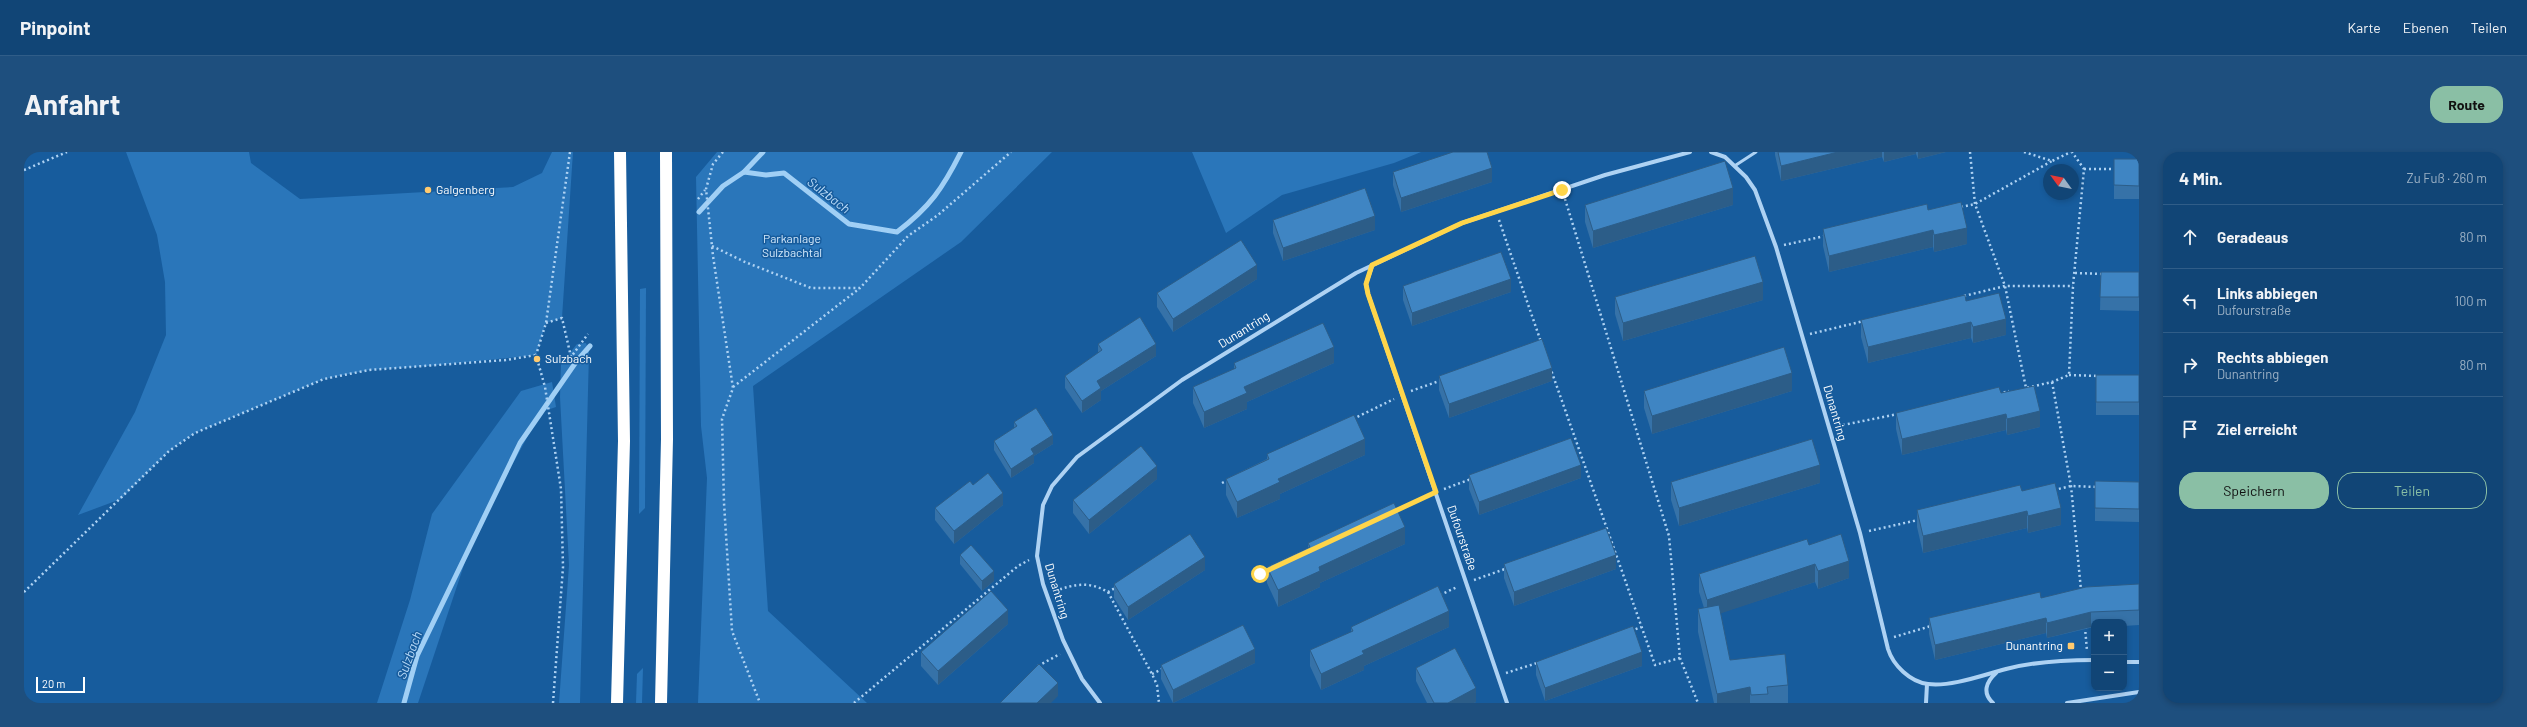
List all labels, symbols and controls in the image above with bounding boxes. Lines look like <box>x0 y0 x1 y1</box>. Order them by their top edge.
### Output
text: Pinpoint <box>20 16 90 39</box>
text: Karte <box>2347 19 2381 36</box>
text: Ebenen <box>2403 19 2449 36</box>
text: Teilen <box>2471 19 2507 36</box>
button: Route <box>2430 86 2503 123</box>
text: Anfahrt <box>24 87 120 121</box>
north arrow <box>2043 164 2079 200</box>
text: 4 Min. <box>2179 168 2223 188</box>
text: Zu Fuß · 260 m <box>2407 170 2487 186</box>
water label: Sulzbach <box>804 173 854 217</box>
route end <box>1553 181 1571 199</box>
place label: Galgenberg <box>436 182 495 196</box>
marker: Galgenberg <box>423 185 433 195</box>
icon: ahead <box>2179 226 2201 248</box>
text: Geradeaus <box>2217 228 2288 246</box>
text: 80 m <box>2460 229 2487 245</box>
park label: Parkanlage Sulzbachtal <box>762 231 822 259</box>
text: Links abbiegen <box>2217 284 2318 302</box>
icon: left <box>2179 290 2201 312</box>
text: 100 m <box>2454 293 2487 309</box>
text: Dufourstraße <box>2217 302 2291 318</box>
street label: Dunantring <box>1215 308 1272 350</box>
text: Rechts abbiegen <box>2217 348 2328 366</box>
place label: Sulzbach <box>545 351 592 365</box>
marker: Sulzbach <box>532 354 542 364</box>
icon: right <box>2179 354 2201 376</box>
text: 80 m <box>2460 357 2487 373</box>
text: Dunantring <box>2217 366 2279 382</box>
street label: Dunantring <box>1821 383 1851 442</box>
icon: arrive <box>2179 418 2201 440</box>
text: Ziel erreicht <box>2217 420 2298 438</box>
button: Speichern <box>2179 472 2329 509</box>
button: Teilen <box>2337 472 2487 509</box>
street label: Dufourstraße <box>1445 503 1481 572</box>
street label: Dunantring <box>1043 561 1073 620</box>
route start <box>1251 565 1269 583</box>
map controls <box>2091 619 2127 691</box>
button: + <box>2091 619 2127 655</box>
water label: Sulzbach <box>393 629 425 681</box>
place label: Dunantring <box>2006 638 2063 652</box>
marker: Dunantring <box>2066 641 2076 651</box>
button: − <box>2091 655 2127 691</box>
scale bar <box>36 675 85 694</box>
text: 20 m <box>42 677 65 690</box>

